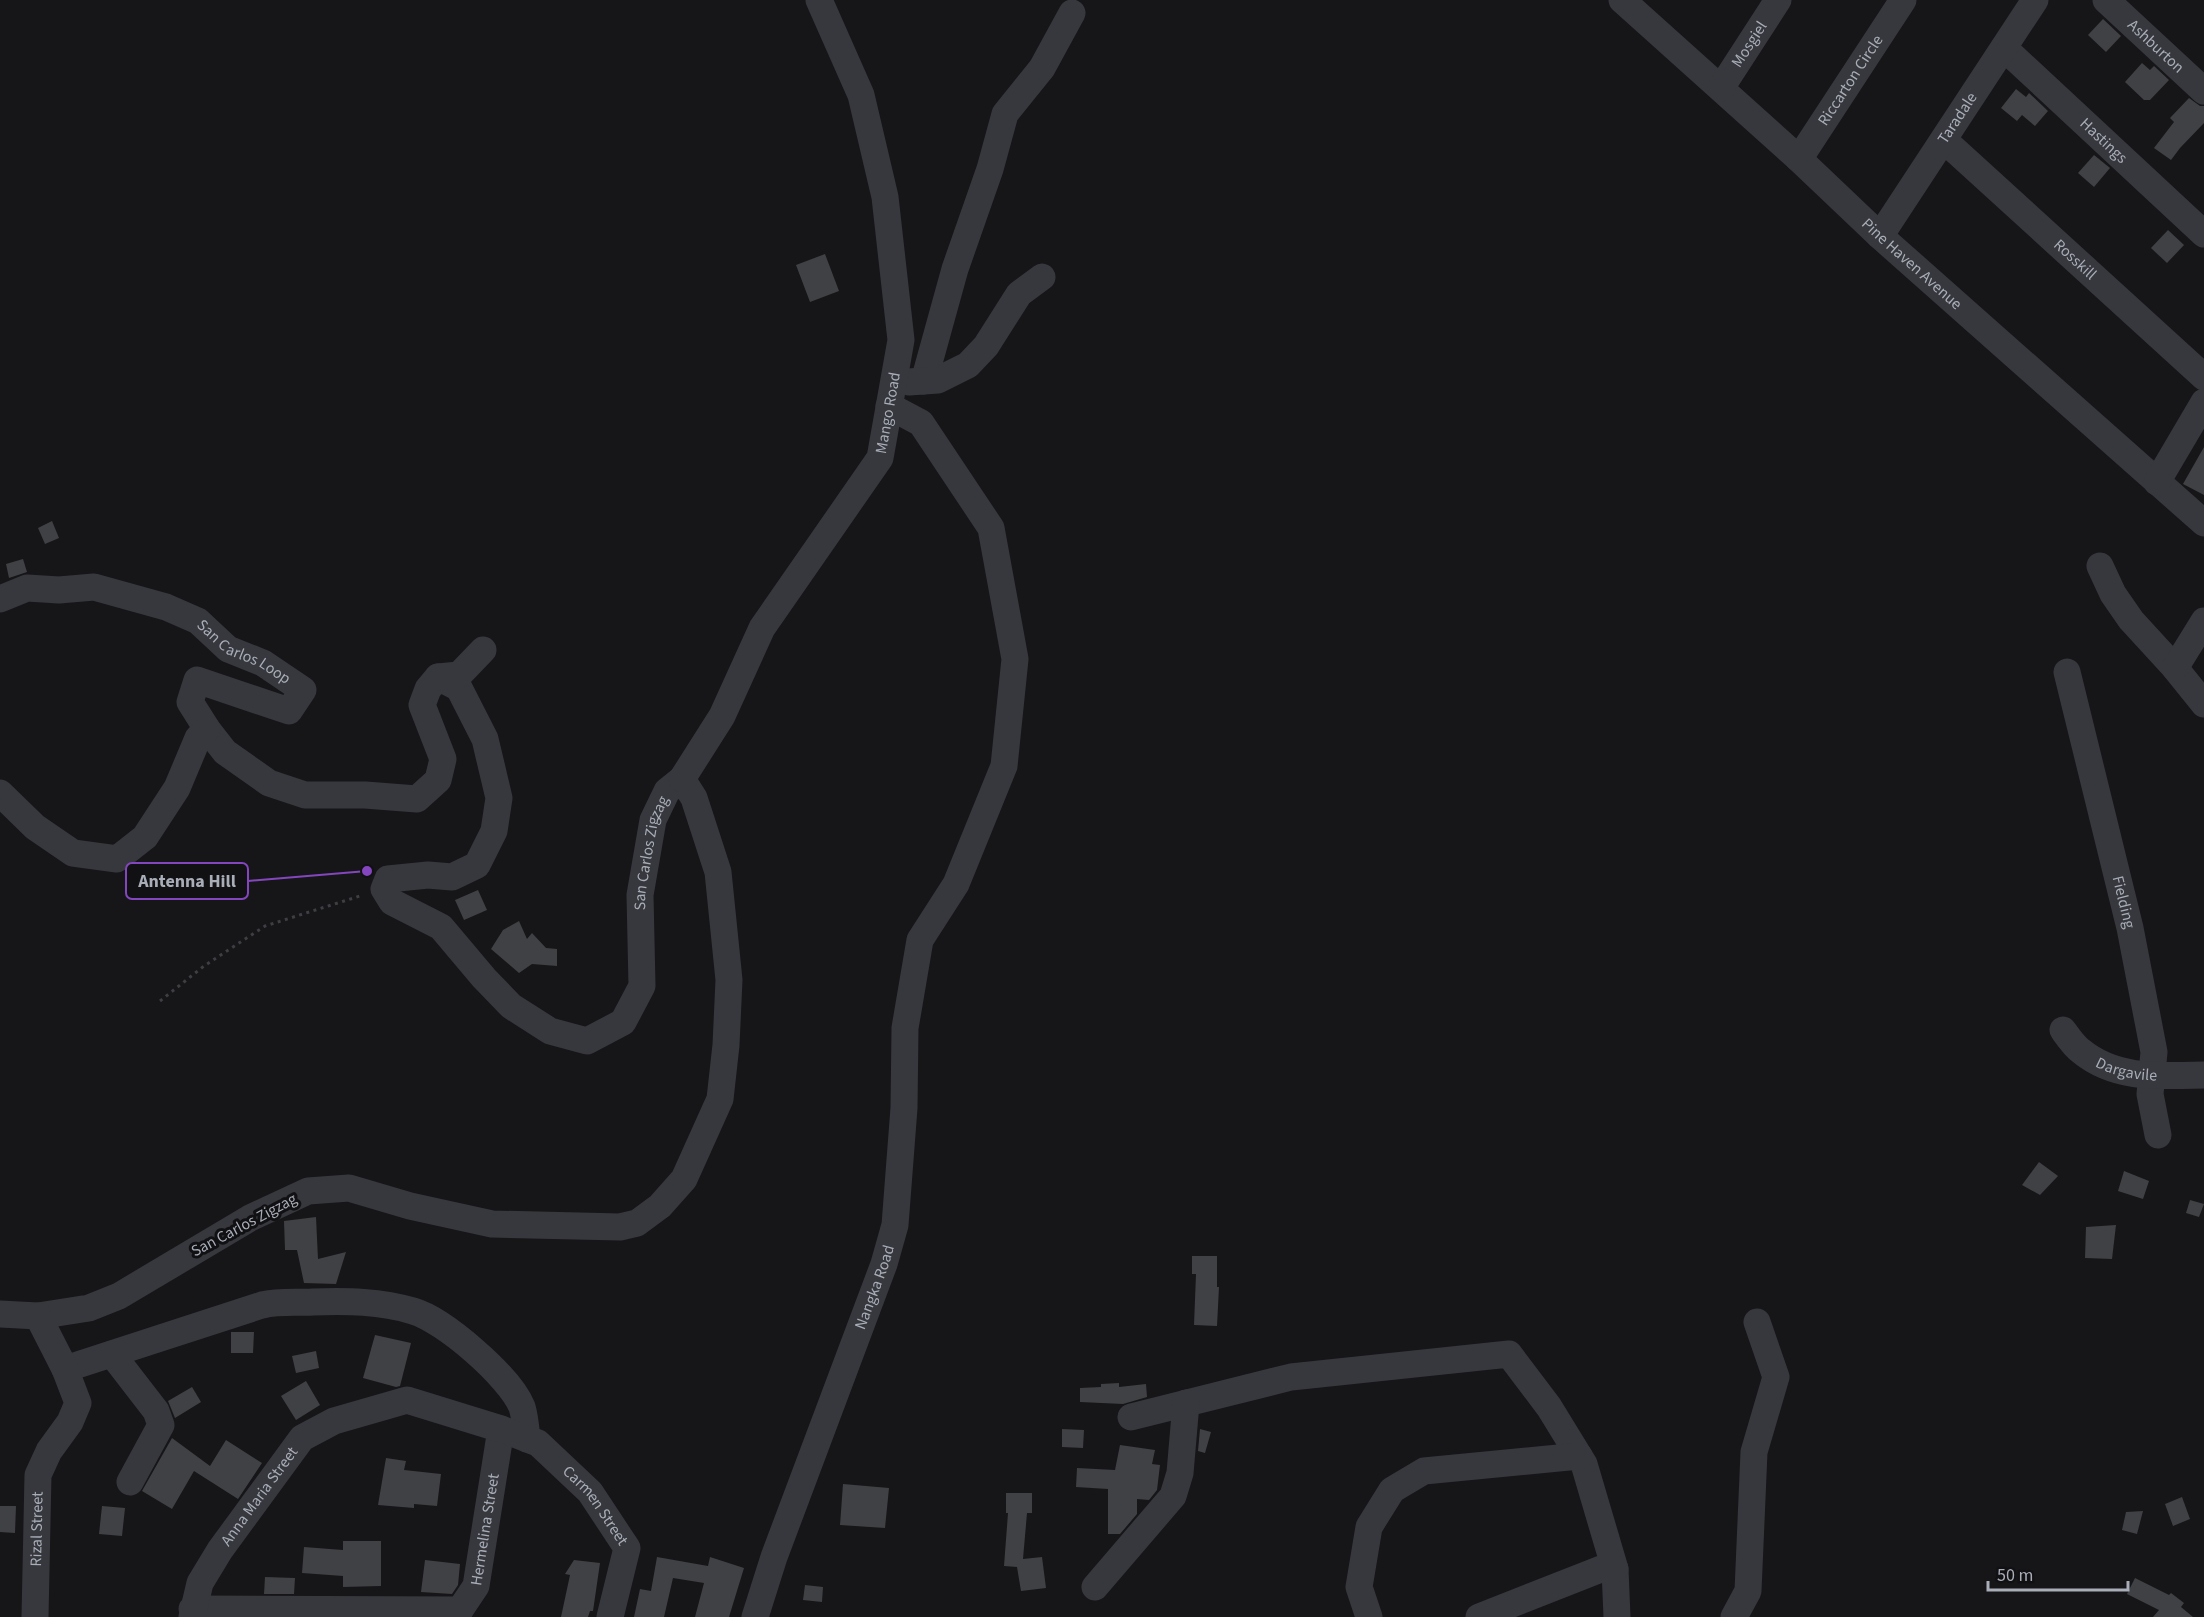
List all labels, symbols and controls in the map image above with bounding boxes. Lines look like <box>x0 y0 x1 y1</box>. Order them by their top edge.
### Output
street label: Ashburton <box>2123 14 2189 78</box>
street label: Mosgiel <box>1726 17 1772 72</box>
street label: Riccarton Circle <box>1813 31 1888 130</box>
street label: Taradale <box>1932 88 1982 148</box>
street label: Hastings <box>2075 113 2132 169</box>
street label: Pine Haven Avenue <box>1857 213 1967 315</box>
street label: Rosskill <box>2049 234 2101 285</box>
street label: Mango Road <box>870 370 906 456</box>
street label: San Carlos Loop <box>192 614 295 690</box>
street label: San Carlos Zigzag <box>629 792 674 910</box>
callout: Antenna Hill <box>126 863 248 899</box>
text: Antenna Hill <box>137 869 236 894</box>
street label: Fielding <box>2107 874 2141 931</box>
street label: Dargavile <box>2092 1052 2158 1087</box>
street label: San Carlos Zigzag <box>187 1188 301 1262</box>
street label: Nangka Road <box>849 1242 900 1333</box>
street label: Anna Maria Street <box>215 1442 303 1551</box>
street label: Carmen Street <box>558 1461 634 1550</box>
street label: Hermelina Street <box>465 1471 505 1587</box>
street label: Rizal Street <box>25 1491 49 1567</box>
scale bar <box>1988 1554 2128 1592</box>
text: 50 m <box>1997 1563 2033 1588</box>

